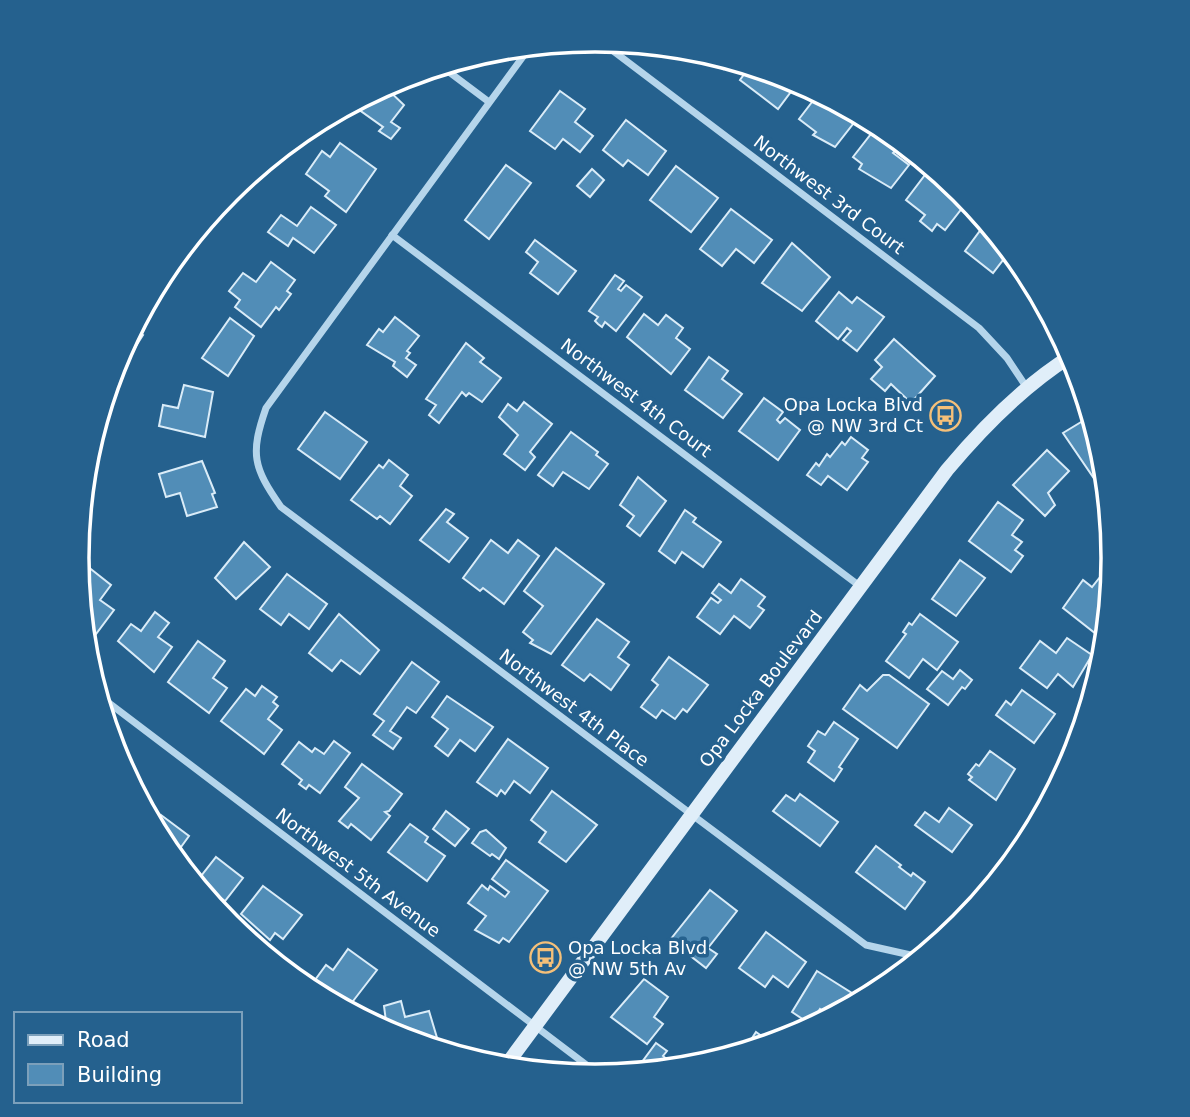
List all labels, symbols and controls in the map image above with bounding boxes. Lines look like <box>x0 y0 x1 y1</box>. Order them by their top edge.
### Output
street label: Northwest 3rd Court <box>750 131 909 258</box>
street label: Northwest 4th Court <box>557 334 716 461</box>
place label: Opa Locka Blvd @ NW 3rd Ct <box>784 394 923 436</box>
bus stop icon: Opa Locka Blvd @ NW 3rd Ct <box>929 398 963 432</box>
street label: Opa Locka Boulevard <box>695 606 826 771</box>
street label: Northwest 4th Place <box>495 645 653 771</box>
street label: Northwest 5th Avenue <box>272 804 445 941</box>
place label: Opa Locka Blvd @ NW 5th Av <box>568 937 707 979</box>
bus stop icon: Opa Locka Blvd @ NW 5th Av <box>528 941 562 975</box>
legend <box>14 1012 242 1103</box>
text: Road <box>77 1028 130 1052</box>
text: Building <box>77 1063 162 1087</box>

